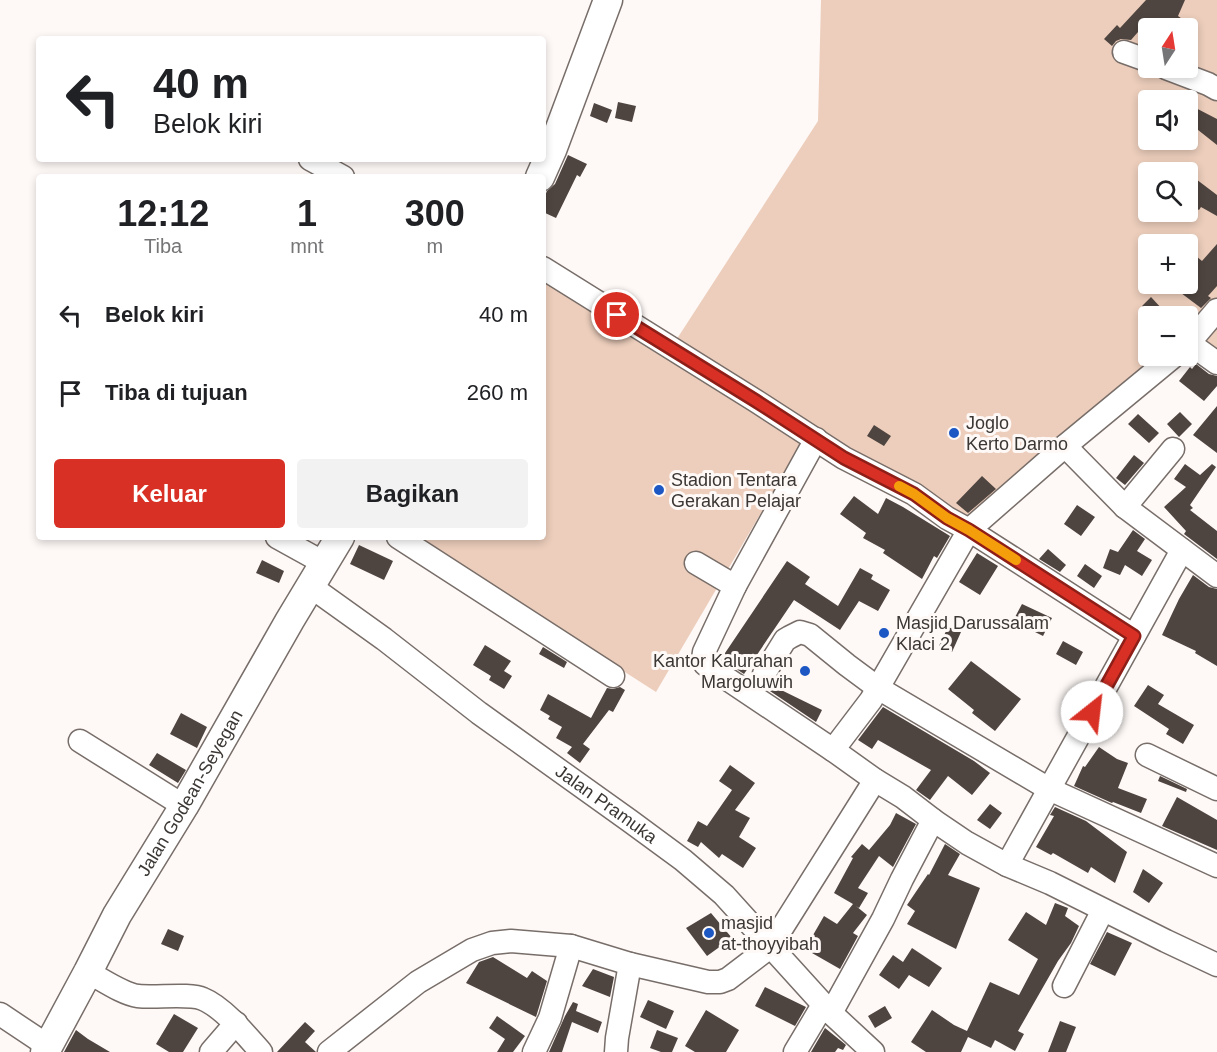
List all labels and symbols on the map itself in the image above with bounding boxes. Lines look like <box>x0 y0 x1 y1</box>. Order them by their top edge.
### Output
north arrow <box>1138 18 1198 78</box>
pin <box>591 289 642 340</box>
place label: Joglo Kerto Darmo <box>966 413 1068 454</box>
marker: Joglo Kerto Darmo <box>947 426 961 440</box>
place label: Stadion Tentara Gerakan Pelajar <box>671 470 801 511</box>
marker: Stadion Tentara Gerakan Pelajar <box>652 483 666 497</box>
place label: Masjid Darussalam Klaci 2 <box>896 613 1049 654</box>
marker: Masjid Darussalam Klaci 2 <box>877 626 891 640</box>
place label: Kantor Kalurahan Margoluwih <box>653 651 793 692</box>
marker: Kantor Kalurahan Margoluwih <box>798 664 812 678</box>
position arrow <box>1060 680 1124 744</box>
street label: Jalan Godean-Seyegan <box>133 706 247 880</box>
street label: Jalan Pramuka <box>552 761 662 848</box>
place label: masjid at-thoyyibah <box>721 913 819 954</box>
marker: masjid at-thoyyibah <box>702 926 716 940</box>

